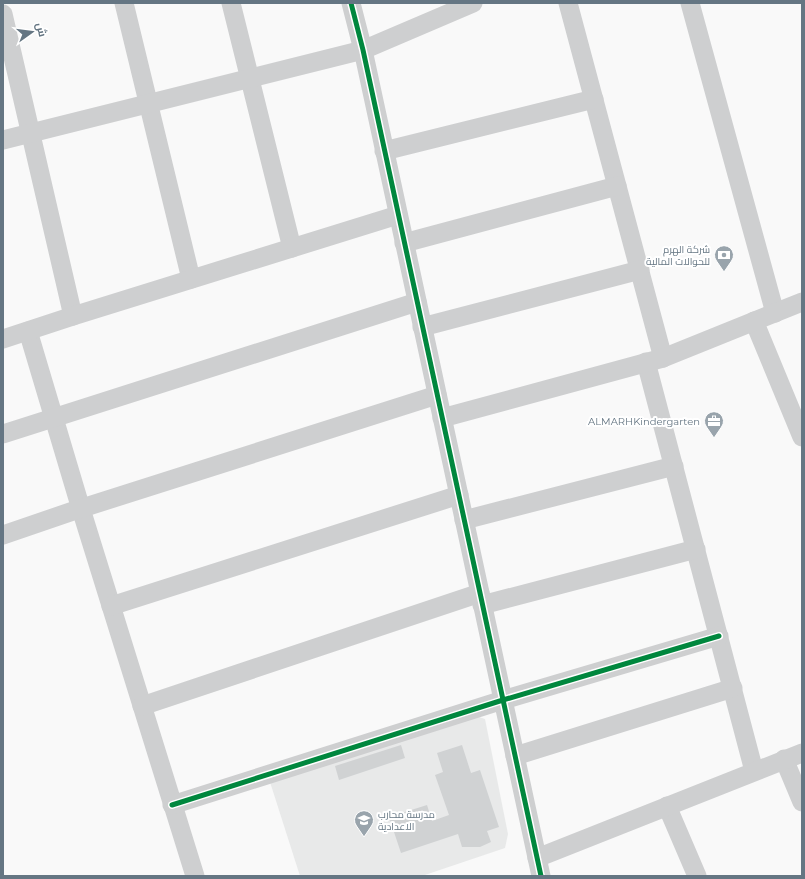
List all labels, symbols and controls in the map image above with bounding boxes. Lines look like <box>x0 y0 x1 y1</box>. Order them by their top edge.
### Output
north arrow <box>12 12 52 52</box>
text: ش <box>33 21 50 38</box>
place label: شركة الهرم للحوالات المالية <box>646 243 710 268</box>
bank icon: شركة الهرم للحوالات المالية <box>713 244 735 272</box>
office icon: ALMARHKindergarten <box>703 410 725 438</box>
place label: ALMARHKindergarten <box>588 415 700 428</box>
place label: مدرسة محارب الاعدادية <box>378 808 435 833</box>
school or university icon: مدرسة محارب الاعدادية <box>353 809 375 837</box>

